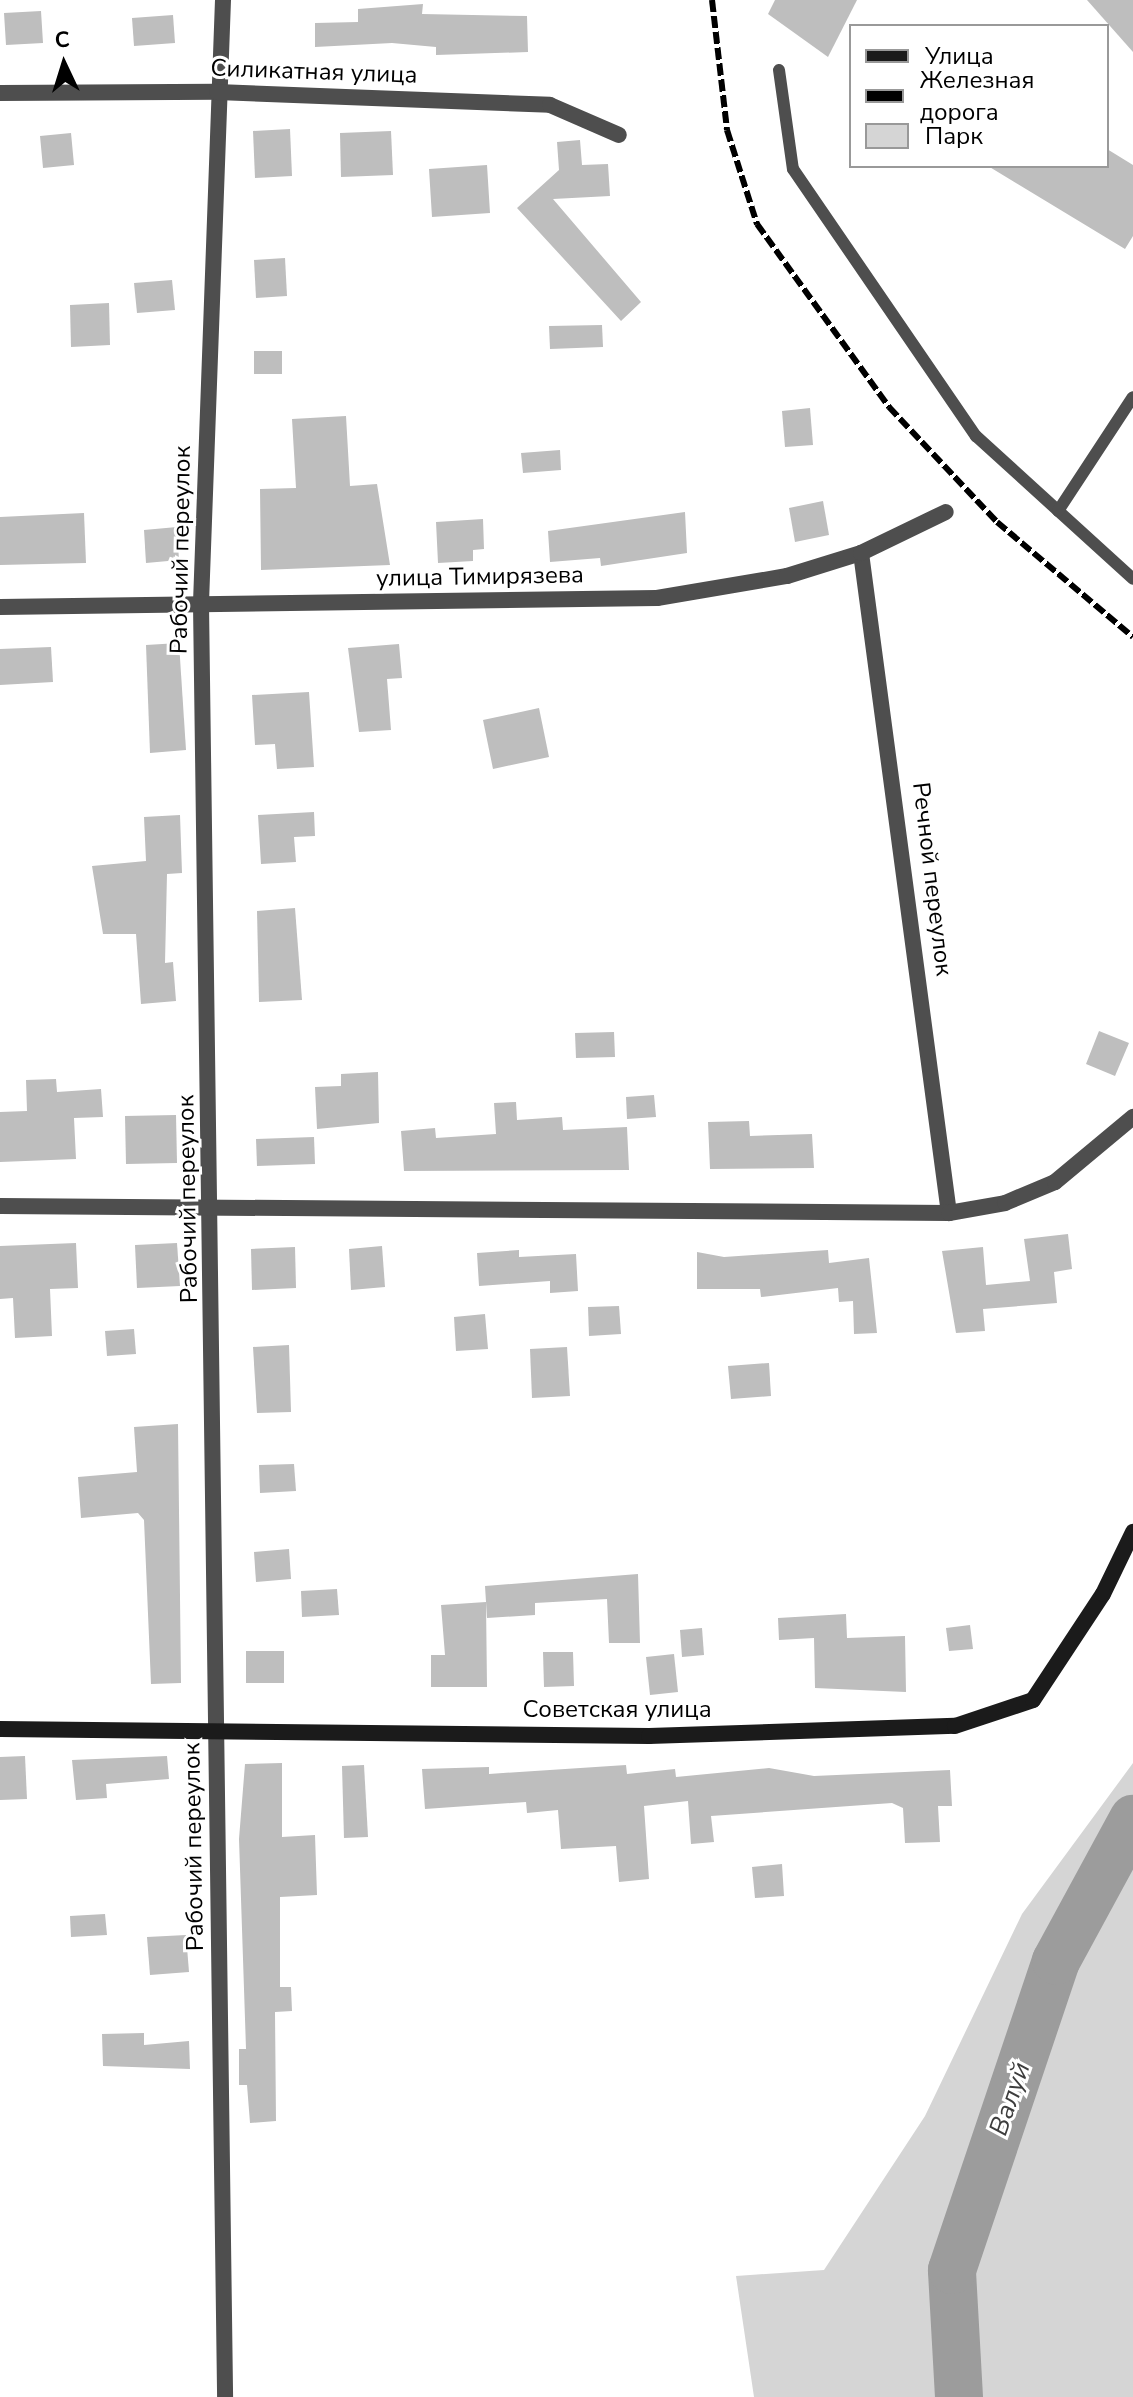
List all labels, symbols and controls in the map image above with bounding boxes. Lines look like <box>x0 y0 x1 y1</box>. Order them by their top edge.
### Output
north arrow <box>24 24 104 104</box>
legend <box>849 24 1109 168</box>
text: С <box>54 25 71 56</box>
text: Улица <box>925 40 994 72</box>
street label: Силикатная улица <box>210 54 418 90</box>
text: Железная дорога <box>920 64 1034 128</box>
text: Парк <box>925 120 983 152</box>
street label: Рабочий переулок <box>165 446 197 654</box>
street label: улица Тимирязева <box>376 561 584 593</box>
street label: Речной переулок <box>906 781 958 977</box>
street label: Рабочий переулок <box>172 1095 204 1303</box>
street label: Советская улица <box>522 1696 712 1724</box>
street label: Рабочий переулок <box>178 1743 210 1951</box>
water label: Валуй <box>983 2058 1037 2140</box>

